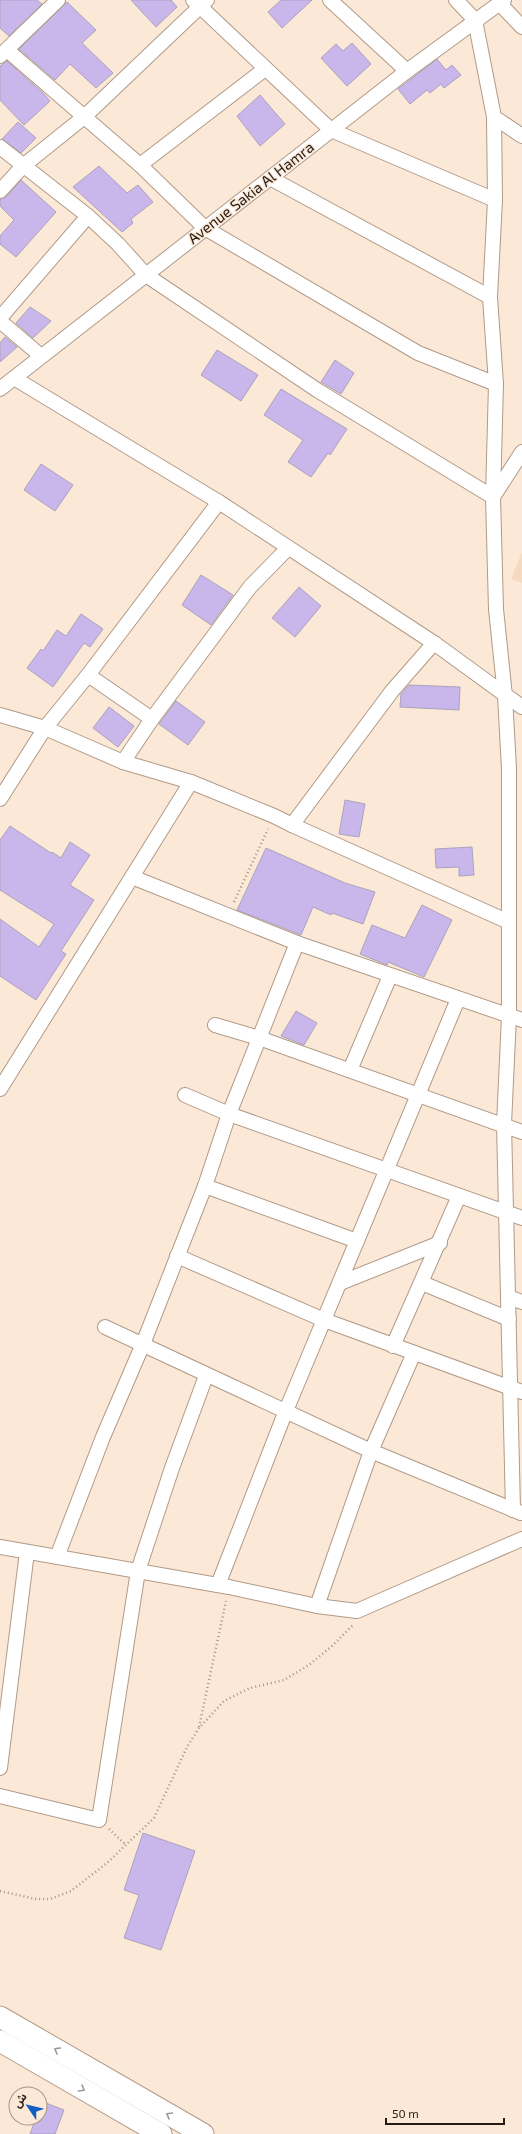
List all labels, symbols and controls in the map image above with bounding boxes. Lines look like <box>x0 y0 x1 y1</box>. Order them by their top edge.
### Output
street label: Avenue Sakia Al Hamra <box>184 137 317 247</box>
one-way arrow <box>53 2048 61 2055</box>
one-way arrow <box>78 2084 85 2091</box>
north arrow <box>8 2086 48 2126</box>
text: ش <box>10 2090 30 2110</box>
scale bar <box>386 2100 504 2126</box>
text: 50 m <box>392 2106 419 2120</box>
one-way arrow <box>166 2112 174 2119</box>

